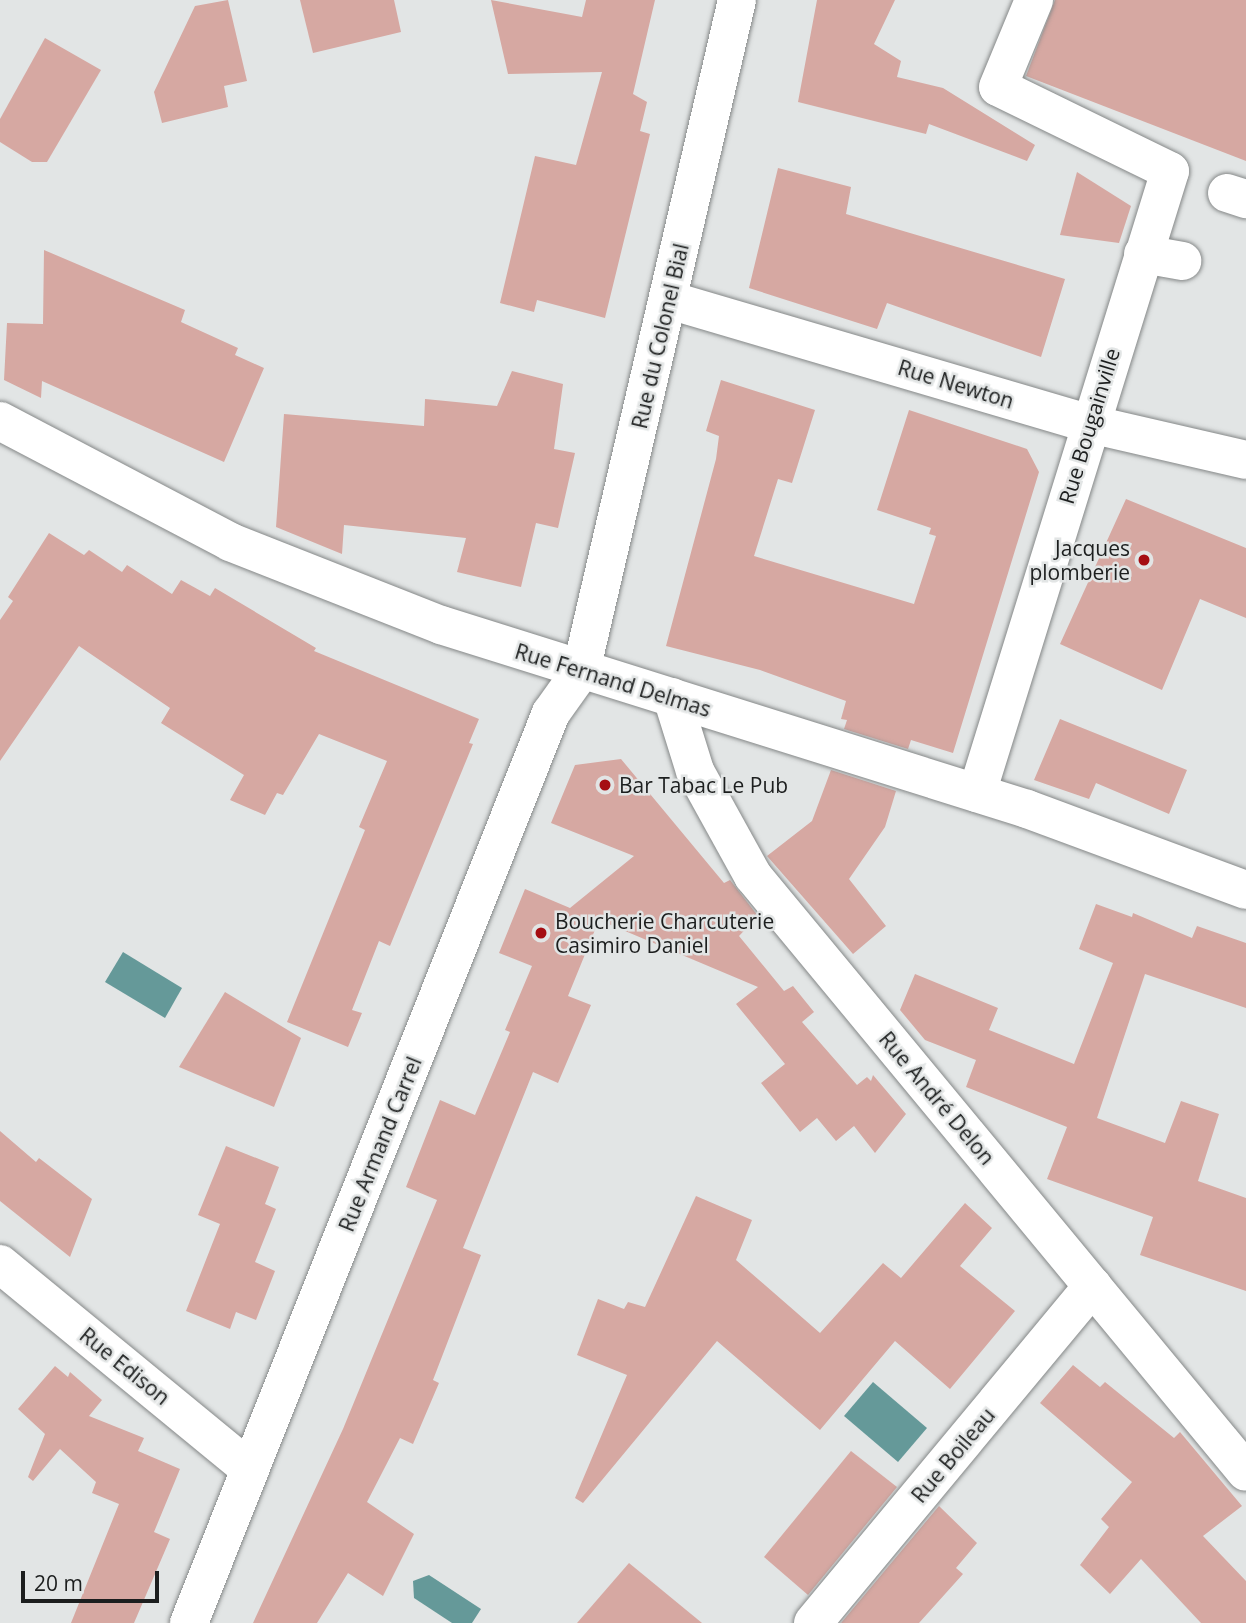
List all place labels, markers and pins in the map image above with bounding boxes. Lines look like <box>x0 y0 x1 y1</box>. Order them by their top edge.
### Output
place label: Jacques plomberie <box>1029 535 1130 585</box>
marker: Jacques plomberie <box>1136 552 1152 568</box>
place label: Bar Tabac Le Pub <box>619 772 788 798</box>
marker: Bar Tabac Le Pub <box>597 777 613 793</box>
place label: Boucherie Charcuterie Casimiro Daniel <box>555 908 774 958</box>
marker: Boucherie Charcuterie Casimiro Daniel <box>533 925 549 941</box>

